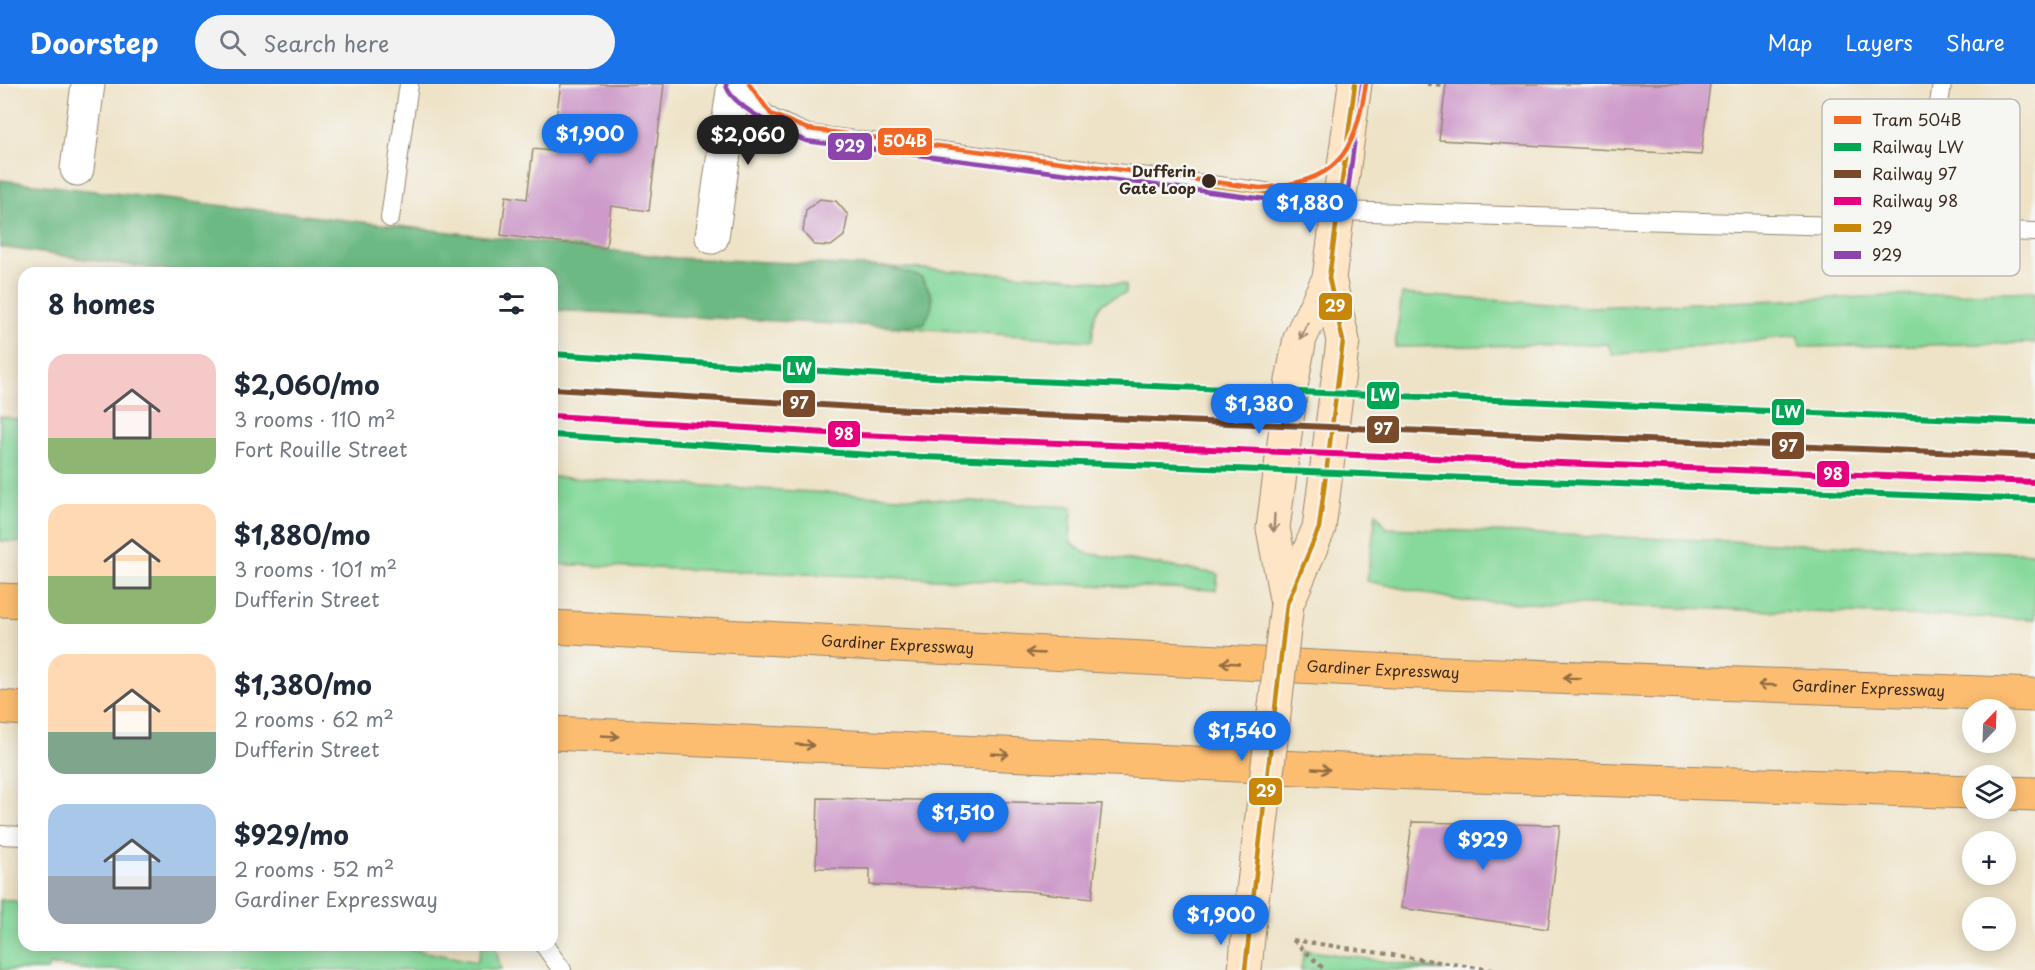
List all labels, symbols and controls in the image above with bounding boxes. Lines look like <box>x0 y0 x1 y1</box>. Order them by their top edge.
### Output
search box <box>195 15 615 69</box>
text: Doorstep <box>30 21 159 64</box>
icon: search <box>216 26 249 59</box>
text: Search here <box>264 26 389 59</box>
text: Map <box>1768 26 1812 58</box>
text: Layers <box>1845 26 1913 58</box>
text: Share <box>1946 26 2005 58</box>
legend <box>1822 99 2020 276</box>
text: Tram 504B <box>1872 107 1961 131</box>
pin: $1,900 <box>541 114 639 165</box>
pin: $2,060 <box>699 115 797 166</box>
text: $1,900 <box>556 118 624 148</box>
text: $2,060 <box>711 119 785 149</box>
line badge: 504B <box>877 127 933 156</box>
text: 504B <box>883 128 927 152</box>
line badge: 929 <box>827 132 873 161</box>
text: 929 <box>835 133 865 157</box>
text: Railway LW <box>1872 134 1964 158</box>
place label: Dufferin Gate Loop <box>1119 159 1196 199</box>
text: Railway 97 <box>1872 161 1957 185</box>
marker: Dufferin Gate Loop <box>1200 172 1218 190</box>
pin: $1,880 <box>1261 183 1359 234</box>
text: $1,880 <box>1276 187 1344 217</box>
text: Railway 98 <box>1872 188 1958 212</box>
text: 29 <box>1872 215 1892 239</box>
text: 929 <box>1872 242 1902 266</box>
text: 8 homes <box>48 284 155 323</box>
icon: filters <box>495 287 528 320</box>
line badge: 29 <box>1318 292 1353 321</box>
text: 29 <box>1325 293 1345 317</box>
one-way arrow <box>1297 321 1309 339</box>
line badge: LW <box>782 355 816 384</box>
text: LW <box>786 356 812 380</box>
text: $2,060/mo <box>234 365 379 404</box>
icon: home <box>96 378 168 450</box>
line badge: LW <box>1366 381 1400 410</box>
text: LW <box>1370 382 1396 406</box>
pin: $1,380 <box>1210 384 1308 435</box>
text: $1,380 <box>1225 388 1293 418</box>
line badge: 97 <box>782 389 816 418</box>
text: 97 <box>790 390 809 414</box>
line badge: LW <box>1771 398 1805 426</box>
text: LW <box>1775 399 1801 423</box>
text: 3 rooms · 110 m² <box>234 404 396 434</box>
line badge: 97 <box>1366 415 1400 444</box>
text: 97 <box>1374 416 1393 440</box>
line badge: 98 <box>827 420 861 448</box>
text: 98 <box>834 421 854 445</box>
line badge: 97 <box>1771 431 1805 460</box>
text: 97 <box>1779 433 1798 457</box>
text: Fort Rouille Street <box>234 434 407 464</box>
line badge: 98 <box>1816 460 1850 488</box>
text: 98 <box>1823 461 1843 485</box>
one-way arrow <box>1269 512 1280 532</box>
text: $1,880/mo <box>234 515 370 554</box>
icon: home <box>96 528 168 600</box>
text: 3 rooms · 101 m² <box>234 554 397 584</box>
text: Dufferin Street <box>234 584 379 614</box>
street label: Gardiner Expressway <box>821 628 975 659</box>
one-way arrow <box>1026 647 1046 658</box>
street label: Gardiner Expressway <box>1306 653 1460 683</box>
one-way arrow <box>1221 657 1241 668</box>
text: $1,380/mo <box>234 665 372 704</box>
one-way arrow <box>1562 672 1582 683</box>
street label: Gardiner Expressway <box>1792 673 1945 702</box>
icon: home <box>96 678 168 750</box>
one-way arrow <box>1757 679 1777 691</box>
north arrow <box>1962 699 2016 753</box>
map controls <box>1962 699 2016 951</box>
text: 2 rooms · 62 m² <box>234 704 394 734</box>
pin: $1,540 <box>1193 711 1291 762</box>
text: $1,540 <box>1208 715 1276 745</box>
one-way arrow <box>600 731 620 742</box>
text: Dufferin Street <box>234 734 379 764</box>
one-way arrow <box>795 740 815 751</box>
one-way arrow <box>990 749 1009 760</box>
one-way arrow <box>1310 764 1330 775</box>
button: layers <box>1962 765 2016 819</box>
line badge: 29 <box>1248 777 1283 806</box>
text: 29 <box>1256 778 1276 802</box>
pin: $1,510 <box>914 793 1012 844</box>
text: $1,510 <box>932 797 995 827</box>
text: $929/mo <box>234 815 349 854</box>
pin: $929 <box>1447 820 1519 871</box>
text: $929 <box>1458 824 1508 854</box>
icon: home <box>96 828 168 900</box>
button: + <box>1962 831 2016 885</box>
text: 2 rooms · 52 m² <box>234 854 394 884</box>
text: Gardiner Expressway <box>234 884 438 914</box>
pin: $1,900 <box>1172 895 1270 946</box>
button: − <box>1962 897 2016 951</box>
text: $1,900 <box>1187 899 1255 929</box>

